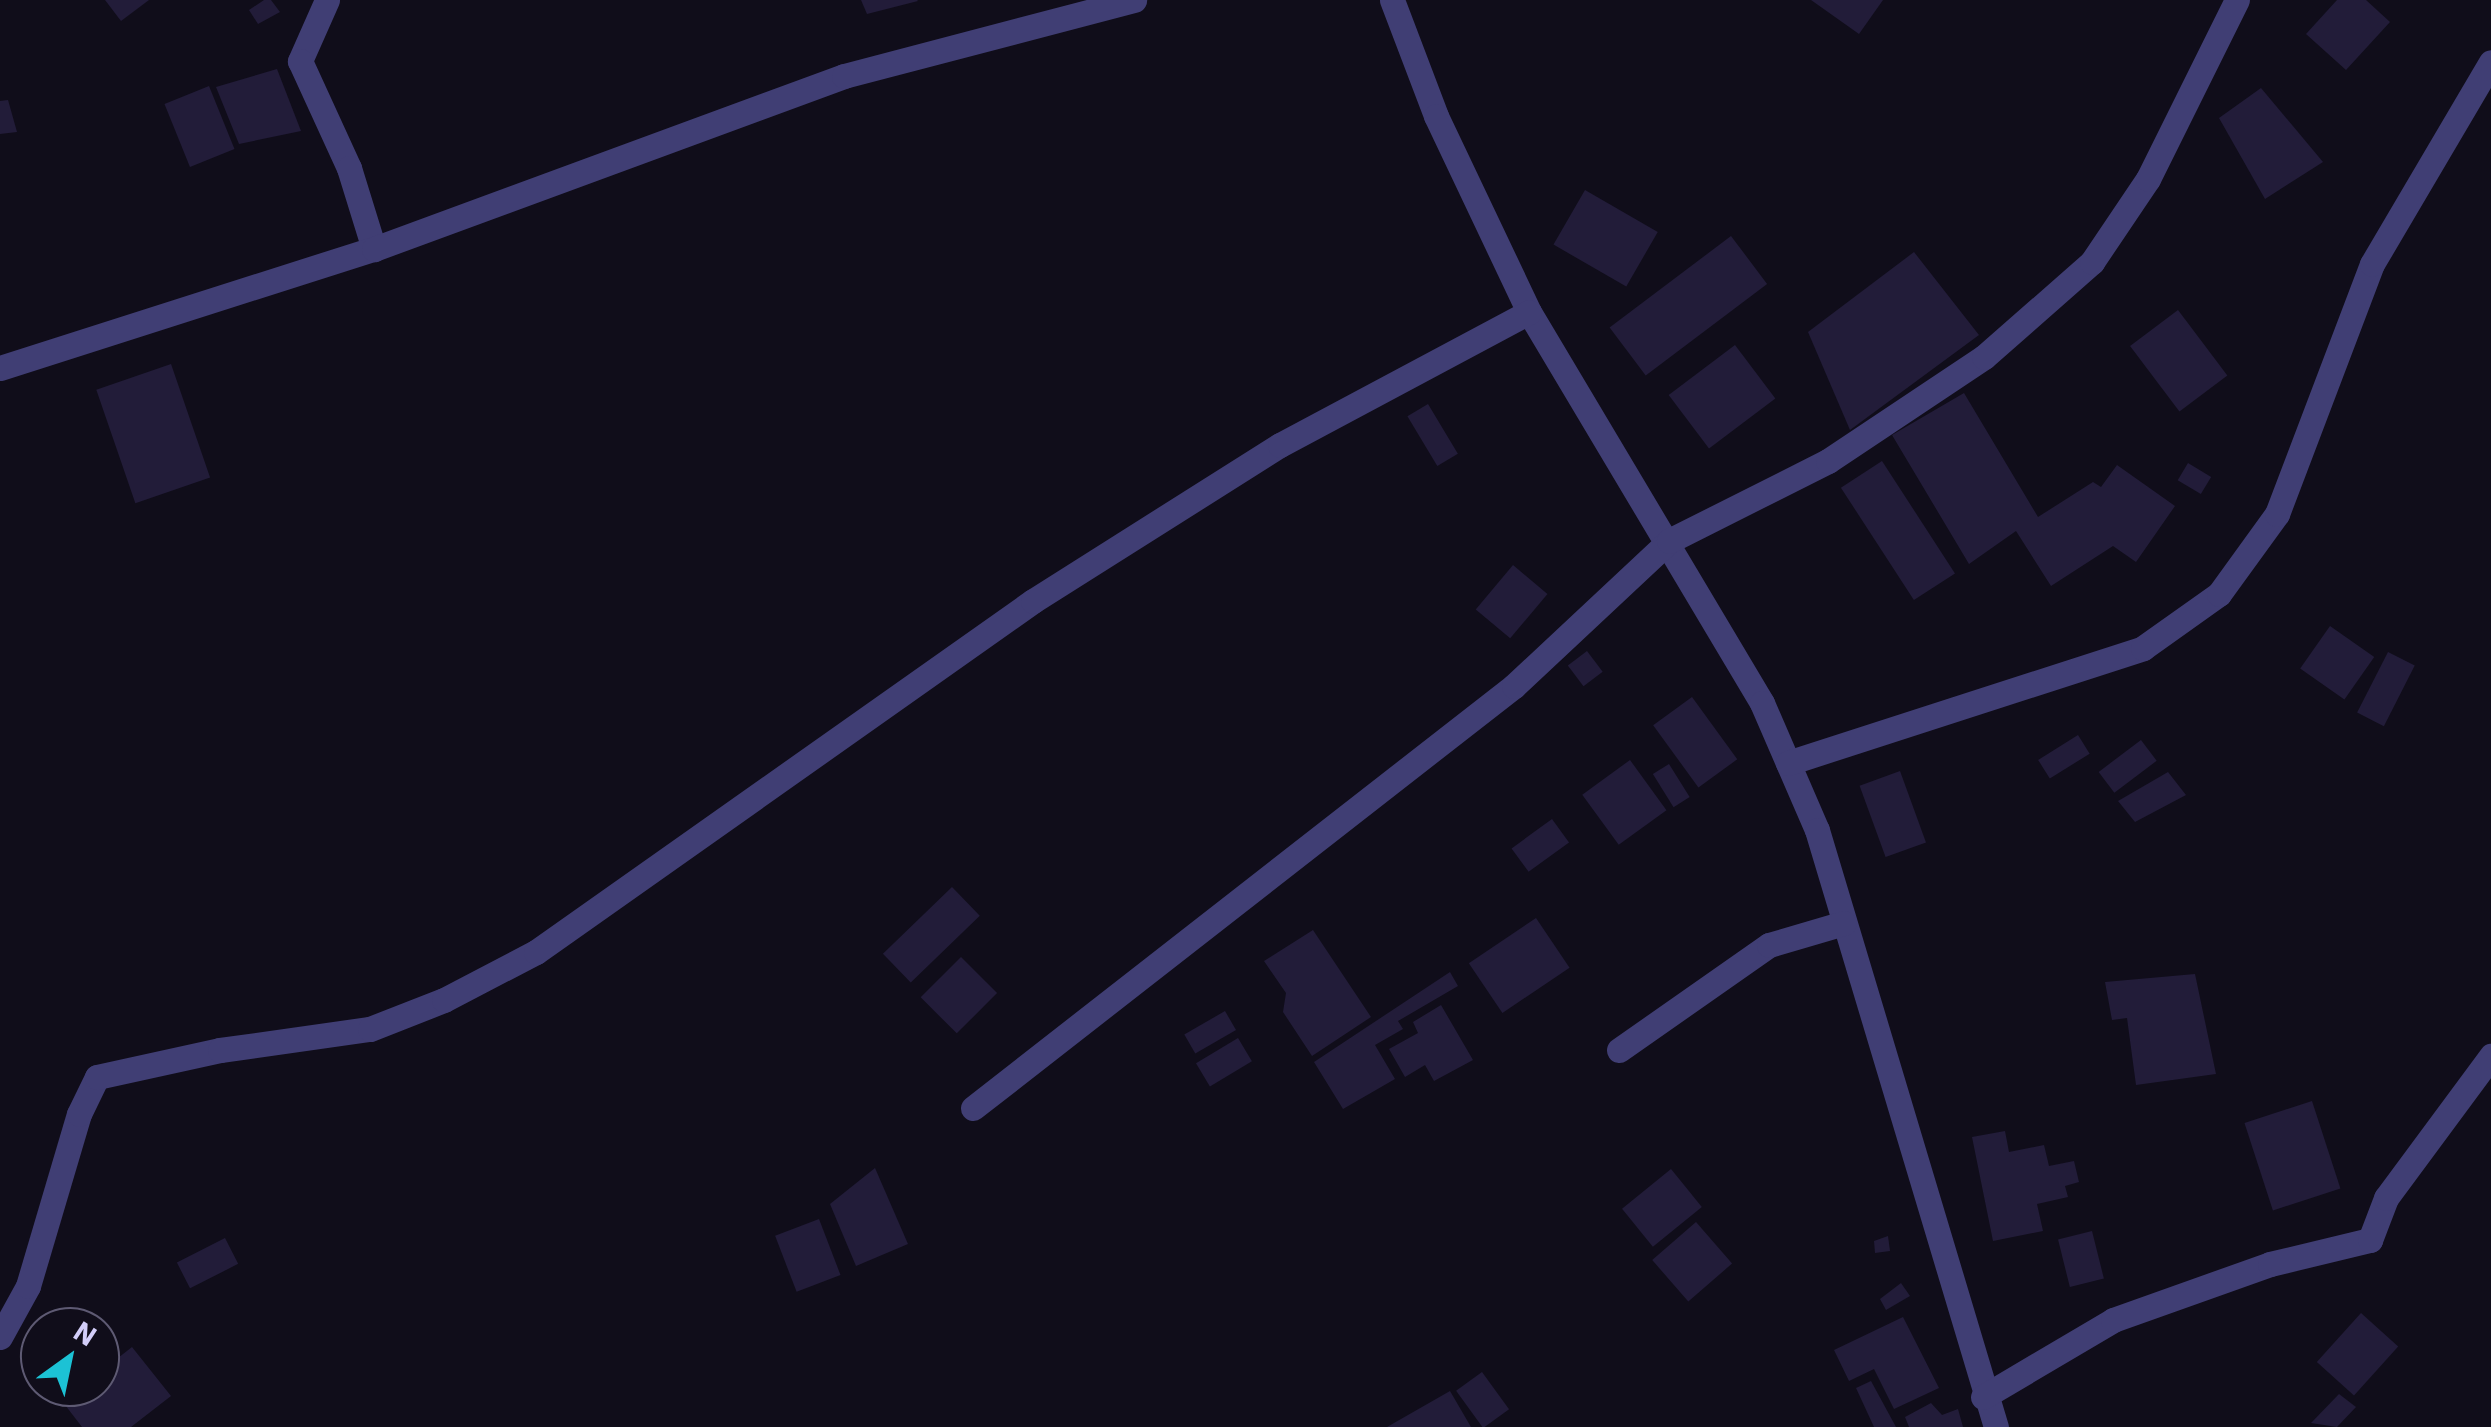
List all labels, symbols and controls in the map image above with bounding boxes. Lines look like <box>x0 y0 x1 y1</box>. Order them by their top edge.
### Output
north arrow <box>20 1307 120 1407</box>
text: N <box>67 1312 104 1354</box>

